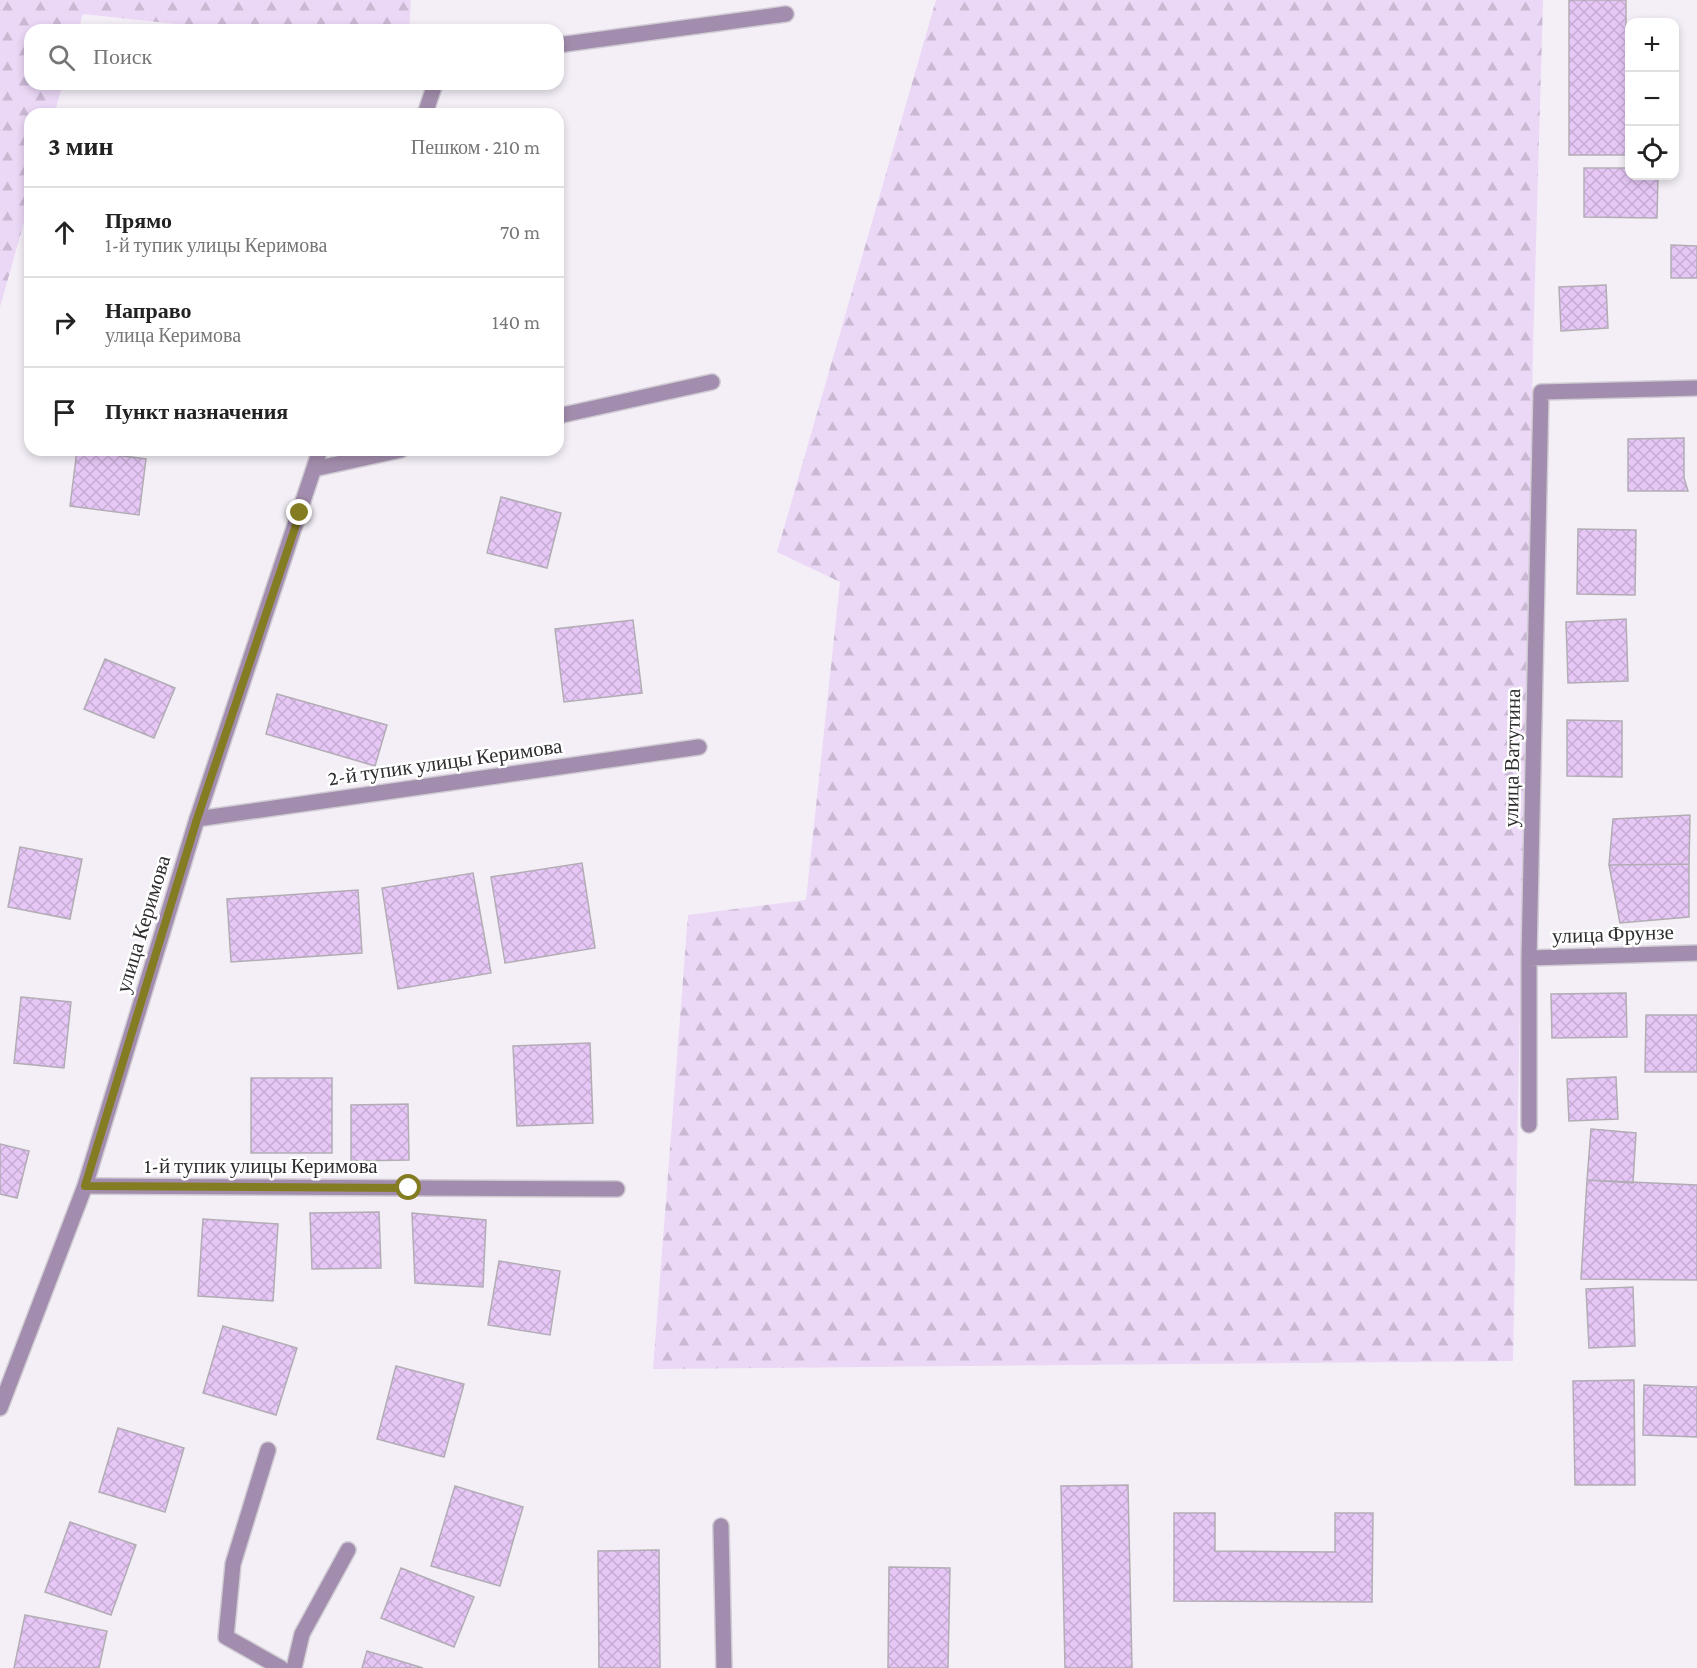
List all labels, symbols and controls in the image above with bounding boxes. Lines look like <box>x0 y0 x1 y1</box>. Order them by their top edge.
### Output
map controls <box>1625 18 1679 180</box>
button: + <box>1625 18 1679 72</box>
search box <box>24 24 564 90</box>
icon: search <box>45 41 78 74</box>
text: Поиск <box>93 44 152 69</box>
button: − <box>1625 72 1679 126</box>
button: locate <box>1625 126 1679 180</box>
text: 3 мин <box>48 132 113 161</box>
text: Пешком · 210 m <box>411 136 540 158</box>
text: Прямо <box>105 208 172 233</box>
icon: ahead <box>48 216 81 249</box>
text: 70 m <box>500 221 540 243</box>
text: 1-й тупик улицы Керимова <box>105 234 327 256</box>
text: Направо <box>105 298 191 323</box>
icon: right <box>48 306 81 339</box>
text: 140 m <box>492 311 540 333</box>
text: улица Керимова <box>105 324 241 346</box>
icon: arrive <box>48 396 81 429</box>
text: Пункт назначения <box>105 399 288 424</box>
route end <box>286 499 312 525</box>
street label: улица Ватутина <box>1499 688 1525 828</box>
street label: 2-й тупик улицы Керимова <box>326 734 564 790</box>
street label: улица Керимова <box>111 852 176 996</box>
street label: улица Фрунзе <box>1552 920 1674 948</box>
street label: 1-й тупик улицы Керимова <box>144 1154 378 1178</box>
route start <box>395 1174 421 1200</box>

